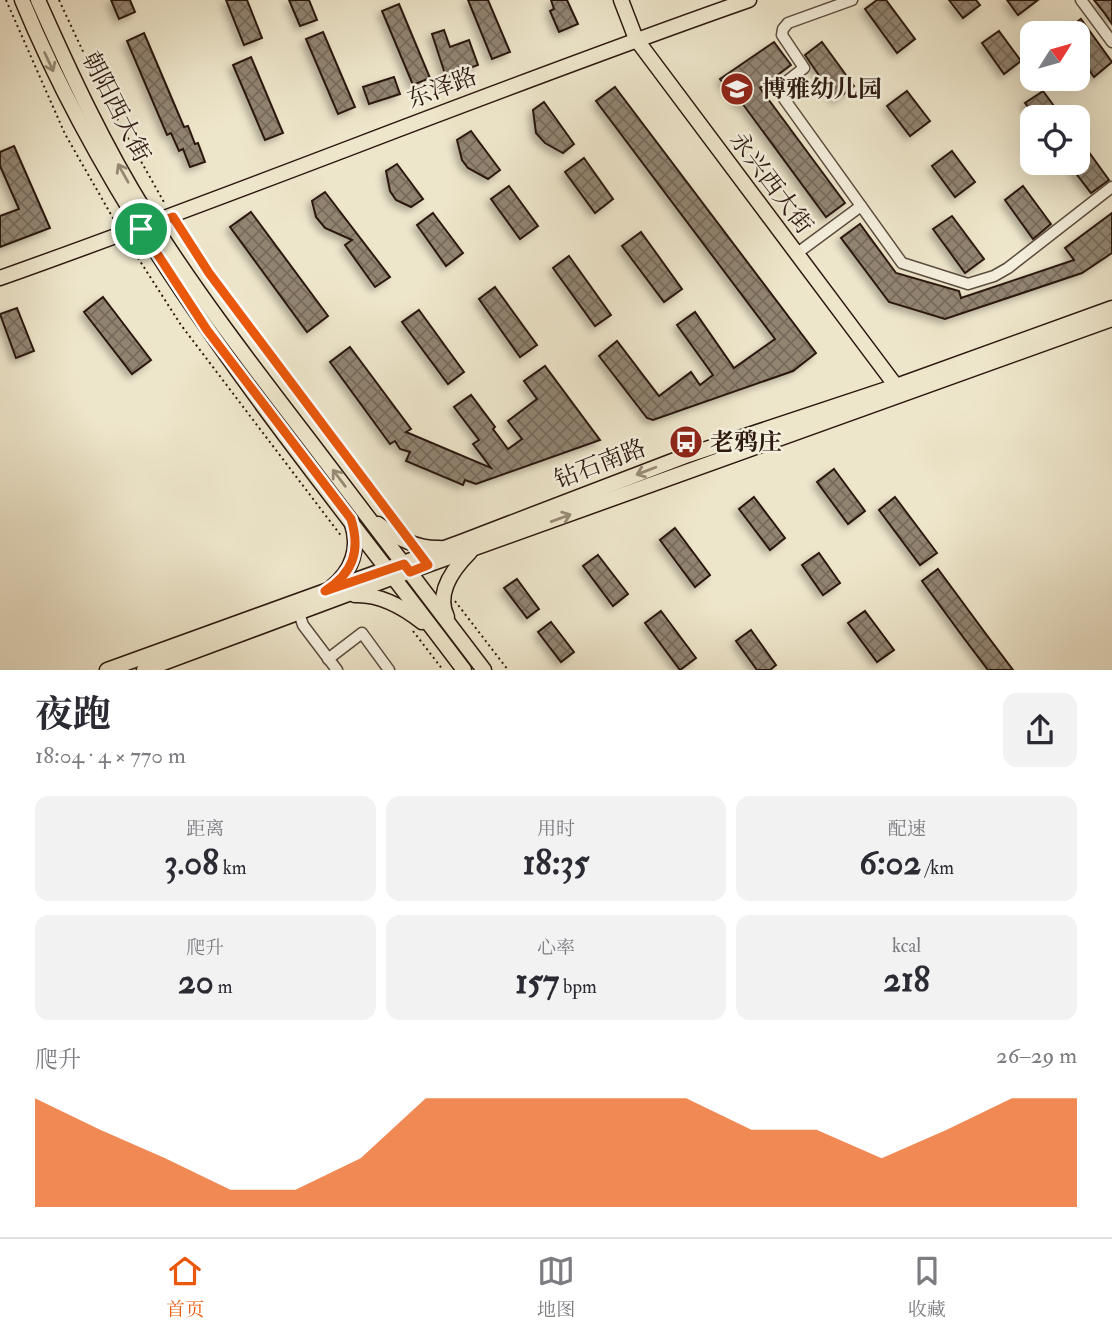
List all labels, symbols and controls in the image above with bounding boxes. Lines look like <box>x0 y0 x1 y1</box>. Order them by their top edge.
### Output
north arrow <box>1020 21 1090 91</box>
map controls <box>1020 21 1090 175</box>
street label: 朝阳西大街 <box>75 47 157 167</box>
one-way arrow <box>43 51 56 73</box>
street label: 东泽路 <box>403 61 481 115</box>
school or university icon: 博雅幼儿园 <box>718 70 756 108</box>
place label: 博雅幼儿园 <box>762 74 882 105</box>
button: locate <box>1020 105 1090 175</box>
street label: 永兴西大街 <box>723 126 819 240</box>
one-way arrow <box>116 163 130 183</box>
pin <box>111 199 171 259</box>
icon: arrive <box>122 210 160 248</box>
bus stop icon: 老鸦庄 <box>667 423 705 461</box>
place label: 老鸦庄 <box>710 427 782 458</box>
street label: 钻石南路 <box>550 432 650 496</box>
one-way arrow <box>635 466 657 479</box>
one-way arrow <box>331 470 346 488</box>
one-way arrow <box>549 511 571 523</box>
text: 夜跑 <box>35 691 111 739</box>
button: share <box>1003 693 1077 767</box>
text: 18:04 · 4 × 770 m <box>35 741 186 770</box>
text: 距离 <box>186 817 224 841</box>
text: 用时 <box>537 817 575 841</box>
text: 配速 <box>888 817 926 841</box>
text: 3.08 <box>164 841 219 885</box>
text: 18:35 <box>523 841 589 885</box>
text: 6:02 <box>859 841 921 885</box>
text: km <box>219 856 247 880</box>
text: /km <box>921 856 954 880</box>
text: kcal <box>892 934 921 958</box>
text: 爬升 <box>186 936 224 960</box>
text: 心率 <box>537 936 575 960</box>
text: 218 <box>883 958 930 1002</box>
text: 20 <box>178 960 214 1004</box>
text: 157 <box>515 960 559 1004</box>
text: m <box>214 975 233 999</box>
text: bpm <box>559 975 597 999</box>
text: 26–29 m <box>996 1041 1077 1070</box>
text: 爬升 <box>35 1045 81 1074</box>
tab: 首页 <box>166 1252 204 1322</box>
tab: 地图 <box>537 1252 575 1322</box>
tab: 收藏 <box>908 1252 946 1322</box>

